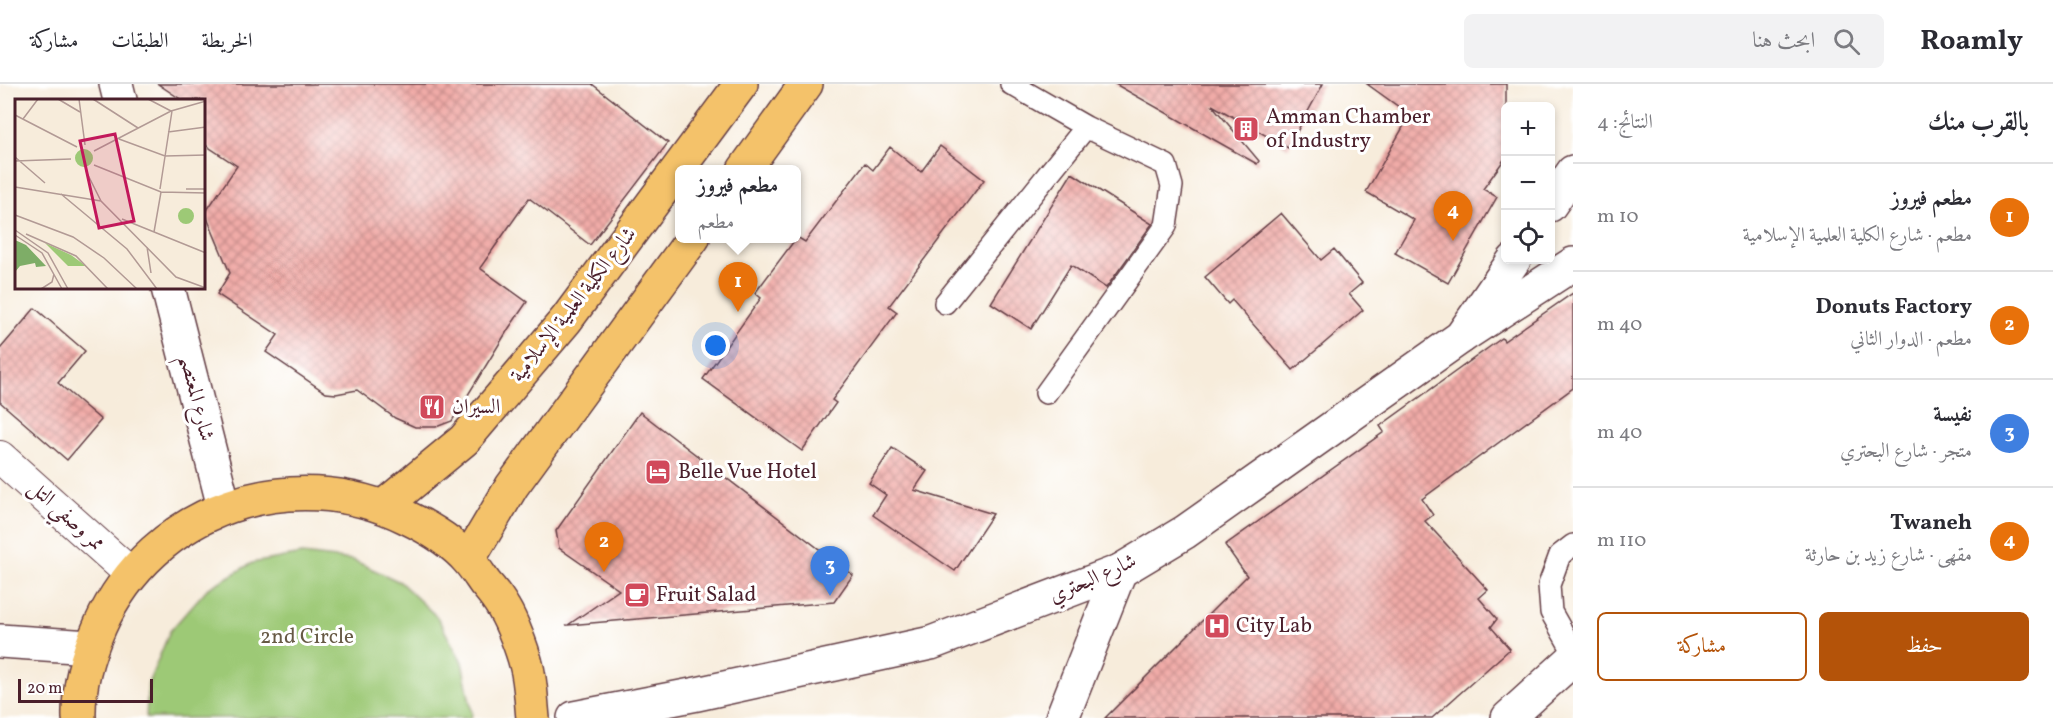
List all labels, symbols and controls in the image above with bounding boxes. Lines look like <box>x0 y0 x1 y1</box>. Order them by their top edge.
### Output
search box <box>1464 14 1884 68</box>
text: Roamly <box>1920 22 2023 61</box>
icon: search <box>1830 25 1863 58</box>
text: ابحث هنا <box>1752 26 1815 57</box>
text: مشاركة <box>30 27 78 56</box>
text: الطبقات <box>111 27 168 56</box>
text: الخريطة <box>201 27 253 56</box>
inset map <box>15 99 206 290</box>
map controls <box>1501 102 1555 264</box>
button: + <box>1501 102 1555 156</box>
place label: Amman Chamber of Industry <box>1266 103 1431 156</box>
text: بالقرب منك <box>1928 105 2029 141</box>
text: النتائج: 4 <box>1597 109 1653 137</box>
building icon: Amman Chamber of Industry <box>1231 114 1261 144</box>
button: − <box>1501 156 1555 210</box>
popup <box>675 165 801 243</box>
text: مطعم فيروز <box>698 171 778 202</box>
text: مطعم فيروز <box>1891 184 1972 215</box>
pin: 4 <box>1434 192 1472 241</box>
text: 10 m <box>1597 203 1638 231</box>
text: 1 <box>2005 203 2014 231</box>
text: مطعم <box>698 209 734 237</box>
button: locate <box>1501 210 1555 264</box>
street label: شارع الكلية العلمية الإسلامية <box>504 221 646 390</box>
text: مطعم · شارع الكلية العلمية الإسلامية <box>1743 222 1972 250</box>
pin: 1 <box>718 262 758 312</box>
text: Donuts Factory <box>1815 292 1972 323</box>
text: 40 m <box>1597 311 1642 339</box>
text: 2 <box>2004 311 2015 339</box>
text: مطعم · الدوار الثاني <box>1850 326 1972 354</box>
your location <box>701 331 730 360</box>
street label: شارع المعتصم <box>166 352 221 445</box>
restaurant icon: السيران <box>417 392 447 422</box>
place label: السيران <box>452 393 500 422</box>
text: نفيسة <box>1933 400 1972 431</box>
text: 40 m <box>1597 419 1642 447</box>
text: 3 <box>2004 419 2015 447</box>
text: متجر · شارع البحتري <box>1840 438 1972 466</box>
hotel icon: Belle Vue Hotel <box>643 457 673 487</box>
place label: Belle Vue Hotel <box>678 458 817 487</box>
street label: ممر وصفي التل <box>19 474 111 561</box>
text: Twaneh <box>1890 508 1972 539</box>
pin: 2 <box>584 522 624 572</box>
text: 110 m <box>1597 527 1646 555</box>
text: 4 <box>2003 527 2016 555</box>
text: مقهى · شارع زيد بن حارثة <box>1805 542 1972 570</box>
pin: 3 <box>810 546 850 596</box>
street label: شارع البحتري <box>1045 547 1142 613</box>
cafe icon: Fruit Salad <box>622 580 652 610</box>
place label: Fruit Salad <box>656 581 756 610</box>
hospital icon: City Lab <box>1202 611 1232 641</box>
place label: City Lab <box>1236 612 1312 641</box>
button: مشاركة <box>1597 612 1807 681</box>
button: حفظ <box>1819 612 2029 681</box>
park label: 2nd Circle <box>260 623 354 652</box>
scale bar <box>18 676 153 704</box>
text: 20 m <box>27 678 62 700</box>

